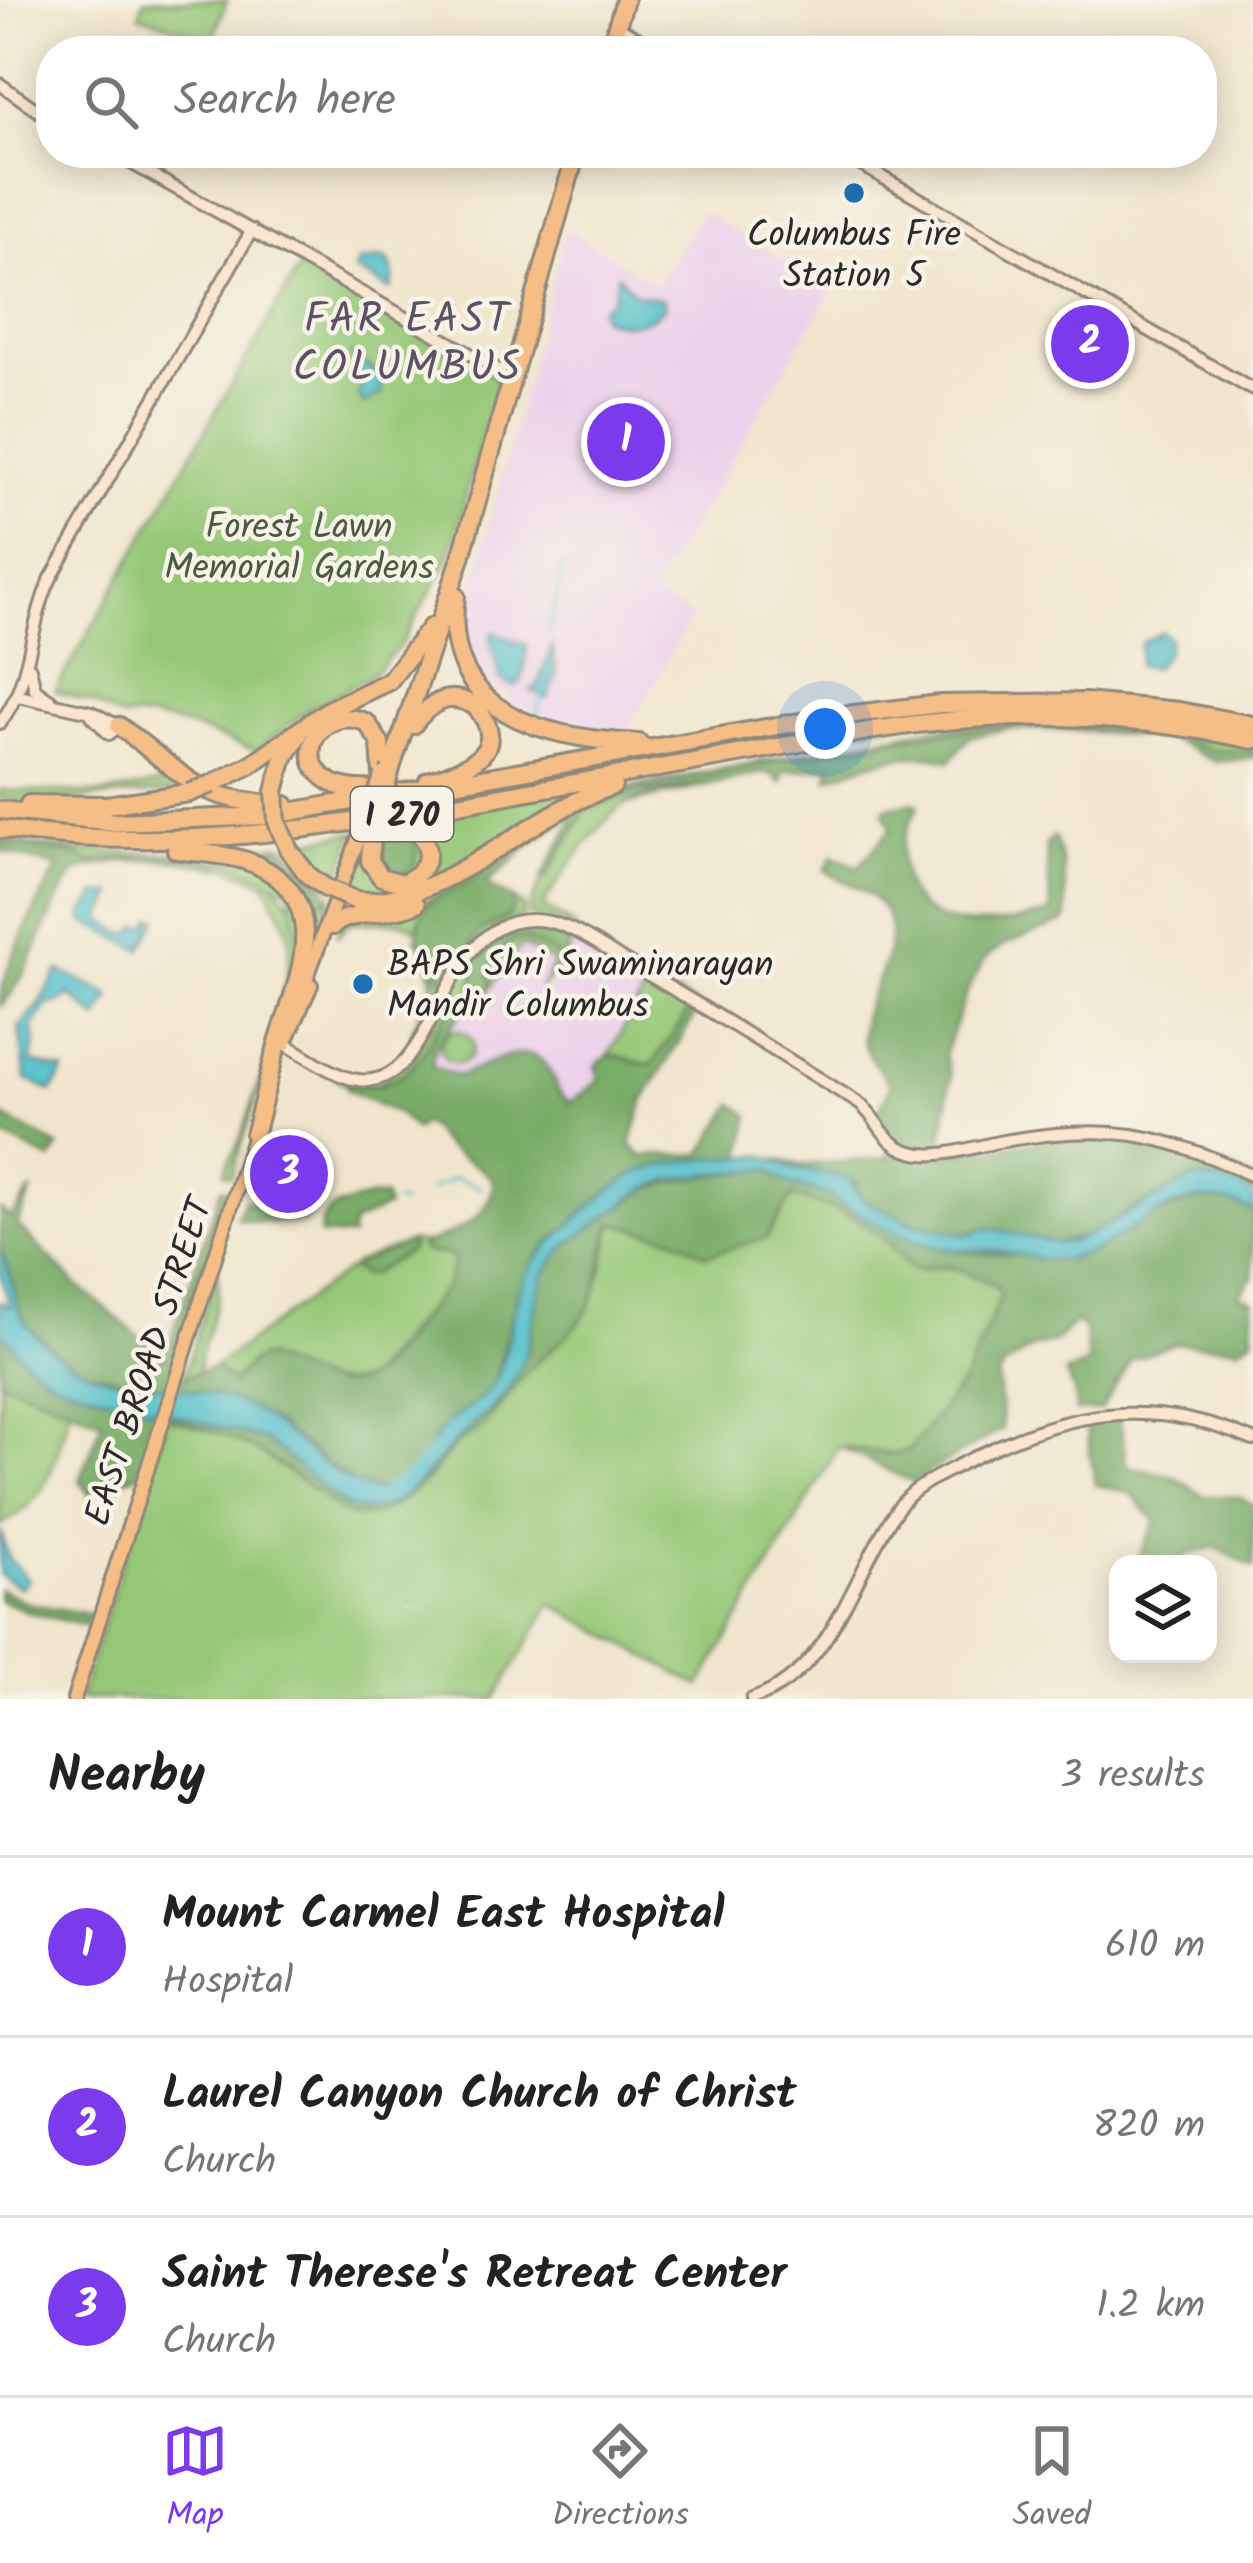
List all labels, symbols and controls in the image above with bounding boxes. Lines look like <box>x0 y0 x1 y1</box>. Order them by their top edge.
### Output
search box <box>36 36 1217 168</box>
text: Search here <box>174 66 396 138</box>
icon: search <box>78 69 144 135</box>
marker: Columbus Fire Station 5 <box>841 180 867 206</box>
place label: Columbus Fire Station 5 <box>747 208 961 306</box>
district label: FAR EAST COLUMBUS <box>293 287 523 402</box>
pin: 2 <box>1051 299 1129 389</box>
pin: 1 <box>587 397 665 487</box>
park label: Forest Lawn Memorial Gardens <box>164 500 434 598</box>
your location <box>795 699 855 759</box>
road number: I 270 <box>351 787 453 841</box>
place label: BAPS Shri Swaminarayan Mandir Columbus <box>387 938 774 1036</box>
marker: BAPS Shri Swaminarayan Mandir Columbus <box>350 971 376 997</box>
pin: 3 <box>250 1129 328 1219</box>
street label: EAST BROAD STREET <box>70 1188 231 1534</box>
map controls <box>1109 1555 1217 1663</box>
button: layers <box>1109 1555 1217 1663</box>
text: Nearby <box>48 1737 205 1818</box>
text: 3 results <box>1060 1746 1205 1808</box>
text: Mount Carmel East Hospital <box>162 1880 724 1952</box>
text: 1 <box>81 1916 93 1978</box>
text: 610 m <box>1105 1916 1205 1978</box>
text: Hospital <box>162 1952 293 2014</box>
text: Laurel Canyon Church of Christ <box>162 2060 797 2132</box>
text: 2 <box>76 2096 98 2158</box>
text: 820 m <box>1093 2096 1205 2158</box>
text: Church <box>162 2132 276 2194</box>
text: Saint Therese's Retreat Center <box>162 2240 787 2312</box>
text: 3 <box>76 2276 98 2338</box>
text: 1.2 km <box>1096 2276 1205 2338</box>
text: Church <box>162 2312 276 2374</box>
tab: Map <box>162 2418 228 2543</box>
tab: Directions <box>552 2418 689 2543</box>
tab: Saved <box>1013 2418 1091 2543</box>

